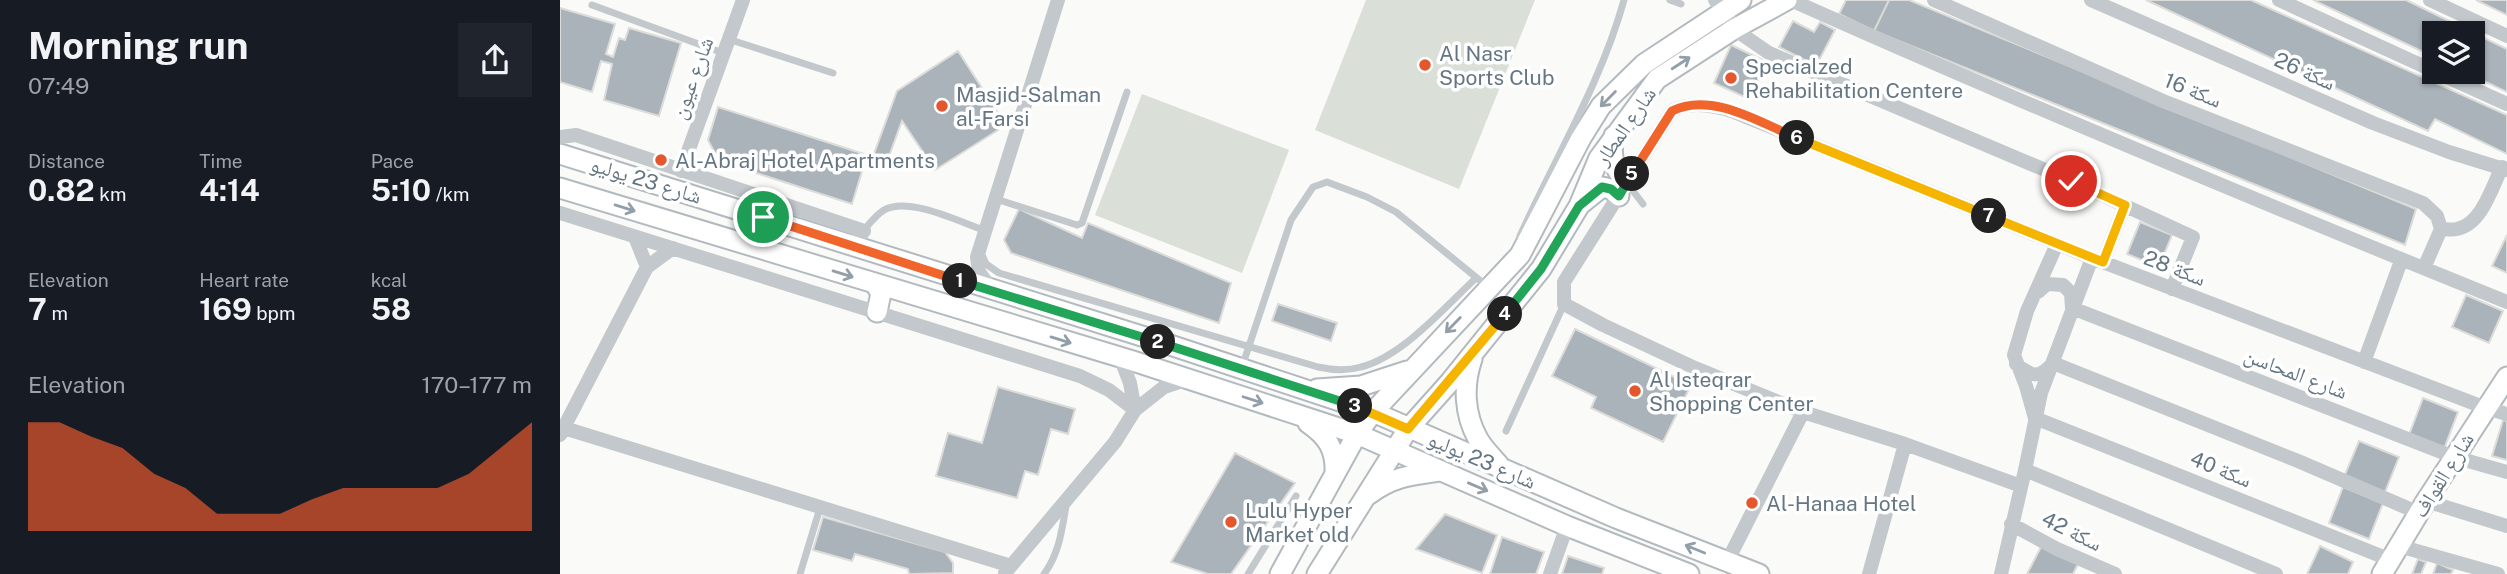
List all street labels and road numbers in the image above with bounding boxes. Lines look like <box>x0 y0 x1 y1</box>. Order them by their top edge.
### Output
street label: شارع عيون <box>666 34 719 123</box>
street label: سكة 26 <box>2271 47 2339 95</box>
street label: سكة 16 <box>2161 67 2225 113</box>
street label: شارع المطار <box>1588 82 1662 171</box>
street label: شارع 23 يوليو <box>587 151 705 210</box>
street label: سكة 28 <box>2141 245 2209 291</box>
street label: شارع المحاسن <box>2240 342 2351 405</box>
street label: شارع 23 يوليو <box>1424 426 1540 495</box>
street label: شارع القواف <box>2407 428 2480 523</box>
street label: سكة 40 <box>2187 445 2255 493</box>
street label: سكة 42 <box>2038 506 2106 556</box>

